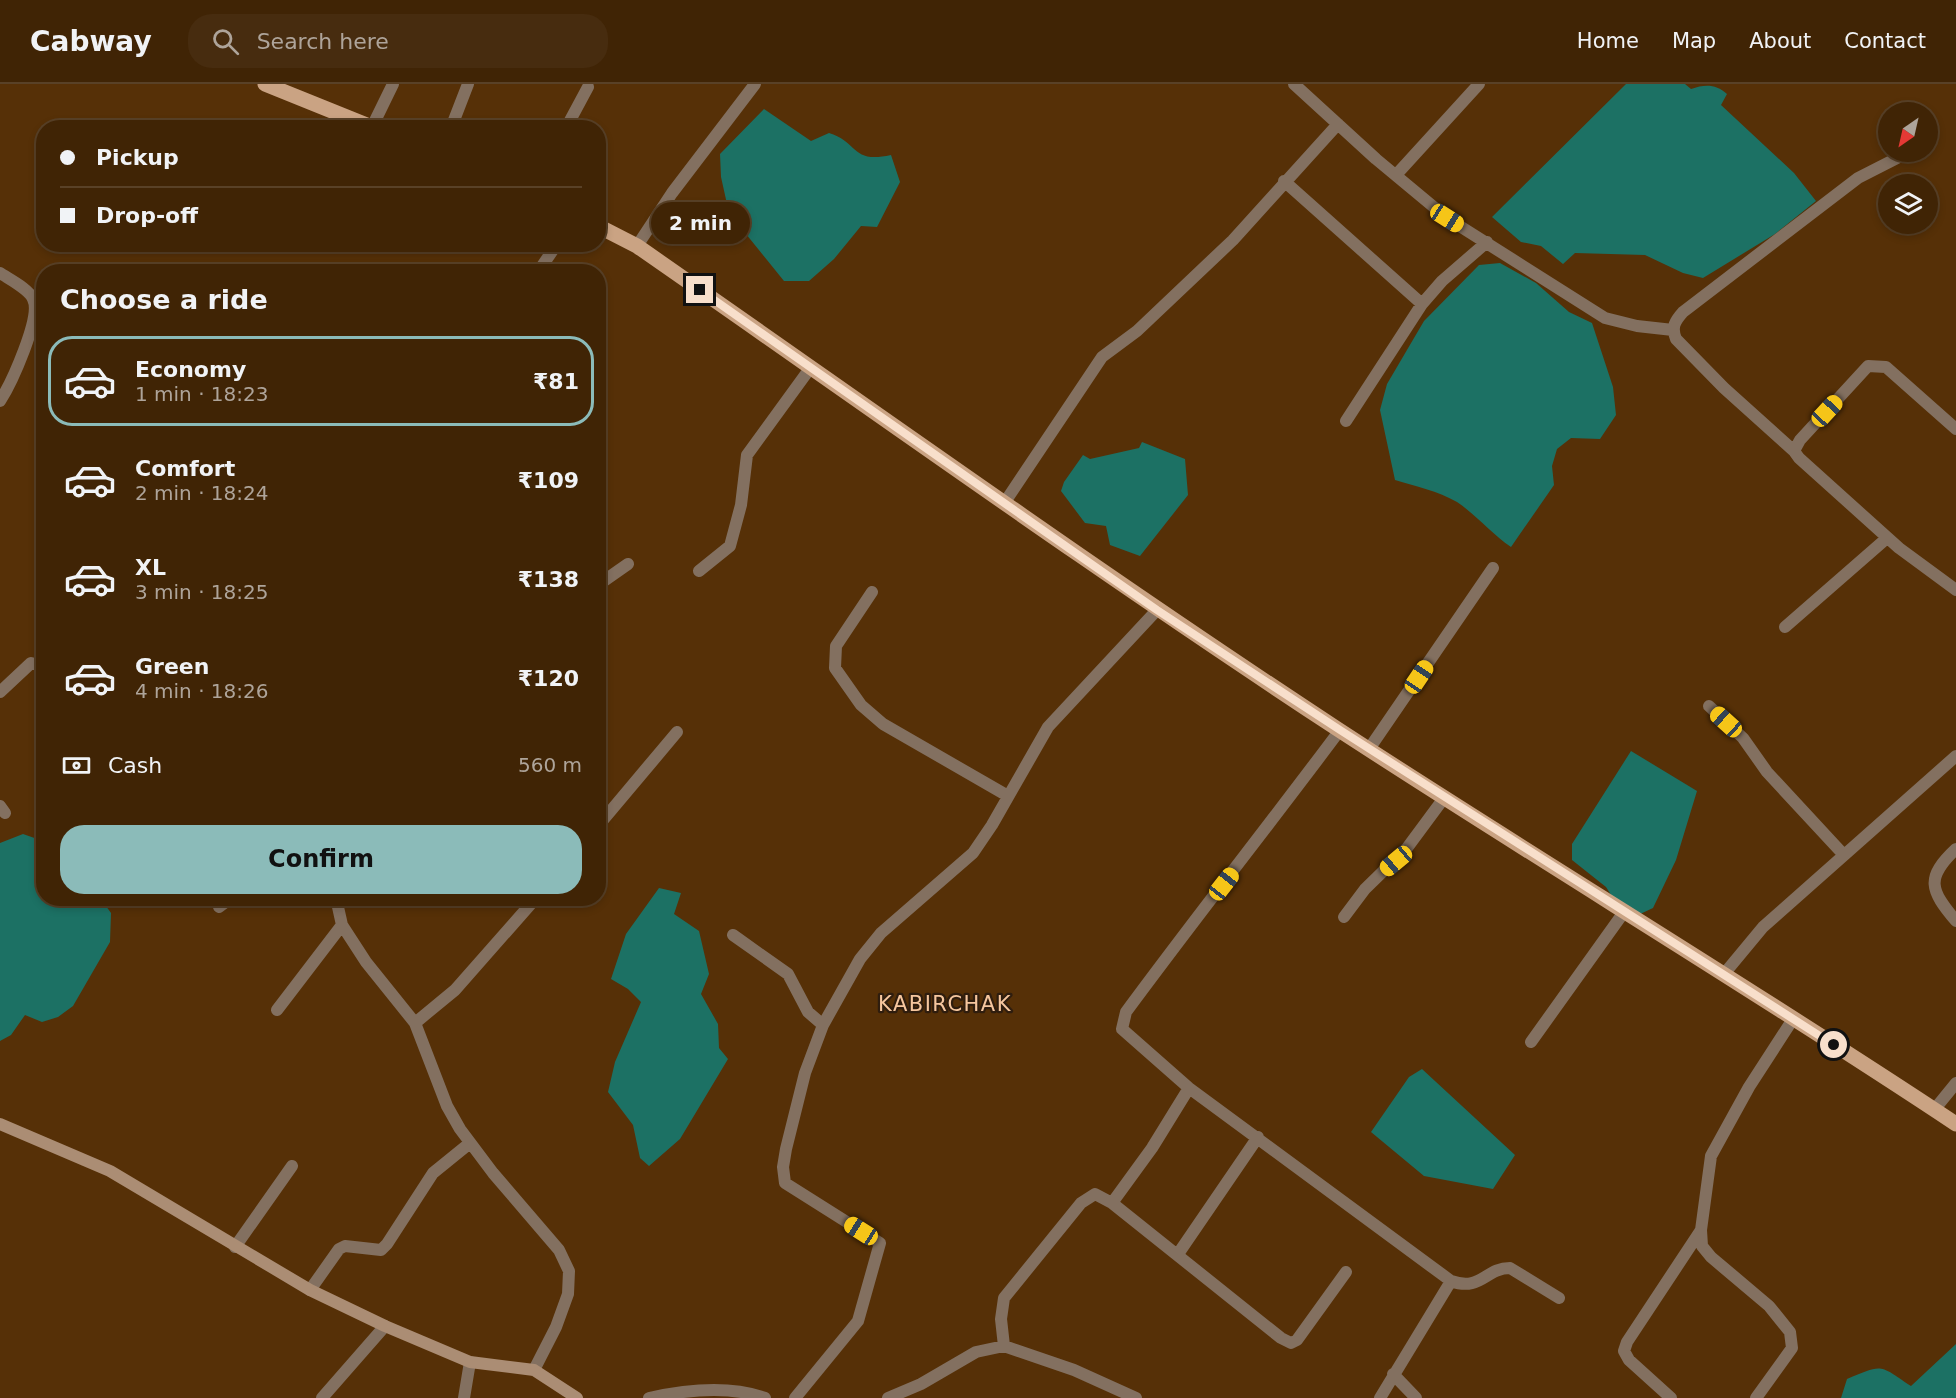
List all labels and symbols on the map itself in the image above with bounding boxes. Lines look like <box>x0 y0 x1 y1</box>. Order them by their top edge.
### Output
north arrow <box>1878 102 1938 162</box>
car <box>1427 201 1467 235</box>
callout: 2 min <box>650 203 750 245</box>
route end <box>686 276 713 303</box>
car <box>1808 392 1846 430</box>
car <box>1401 657 1437 697</box>
car <box>1707 703 1745 741</box>
car <box>1376 843 1416 879</box>
car <box>1206 864 1242 904</box>
district label: KABIRCHAK <box>878 992 1012 1016</box>
route start <box>1820 1031 1847 1058</box>
car <box>841 1214 881 1248</box>

